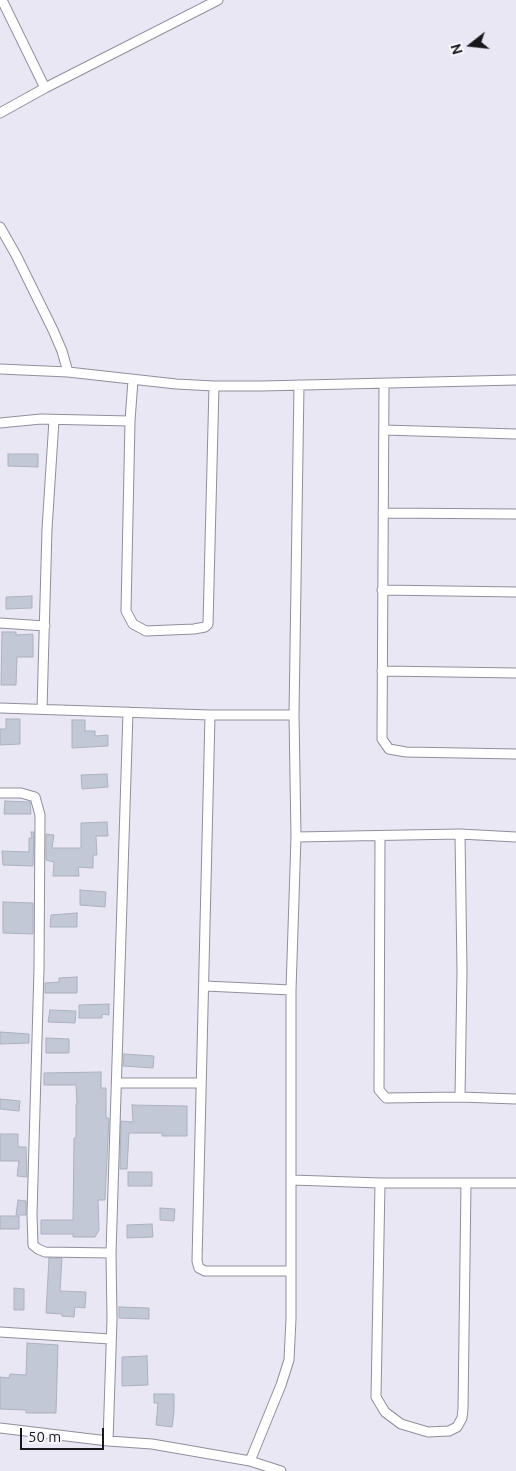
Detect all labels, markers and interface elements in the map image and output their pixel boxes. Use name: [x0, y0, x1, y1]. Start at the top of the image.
north arrow: [446, 20, 496, 70]
text: N: [447, 42, 466, 56]
scale bar: [22, 1418, 106, 1450]
text: 50 m: [28, 1428, 61, 1445]

